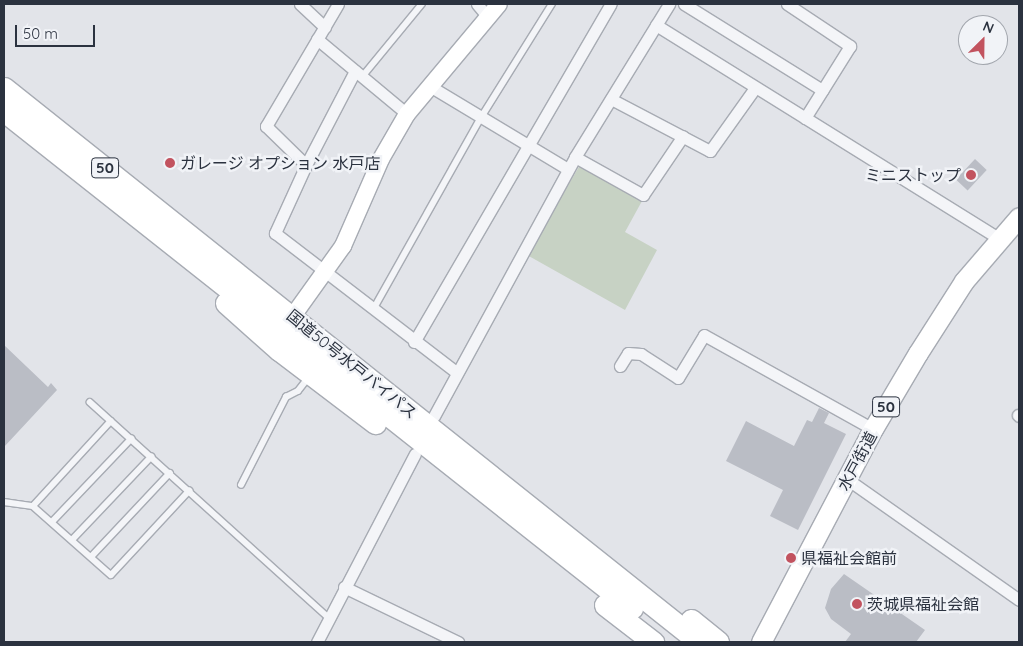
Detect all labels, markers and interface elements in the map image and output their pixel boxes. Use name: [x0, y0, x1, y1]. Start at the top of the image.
scale bar: [18, 15, 98, 47]
north arrow: [958, 15, 1008, 65]
text: N: [980, 17, 997, 37]
text: 50 m: [23, 24, 58, 43]
place label: ガレージ オプション 水戸店: [180, 153, 381, 173]
road number: 50: [90, 156, 120, 180]
marker: ガレージ オプション 水戸店: [164, 157, 176, 169]
place label: ミニストップ: [865, 165, 961, 185]
marker: ミニストップ: [965, 169, 977, 181]
street label: 国道50号水戸バイパス: [283, 305, 421, 423]
road number: 50: [871, 394, 901, 420]
street label: 水戸街道: [834, 428, 880, 494]
place label: 県福祉会館前: [801, 548, 897, 568]
marker: 県福祉会館前: [785, 552, 797, 564]
place label: 茨城県福祉会館: [867, 594, 979, 614]
marker: 茨城県福祉会館: [851, 598, 863, 610]

